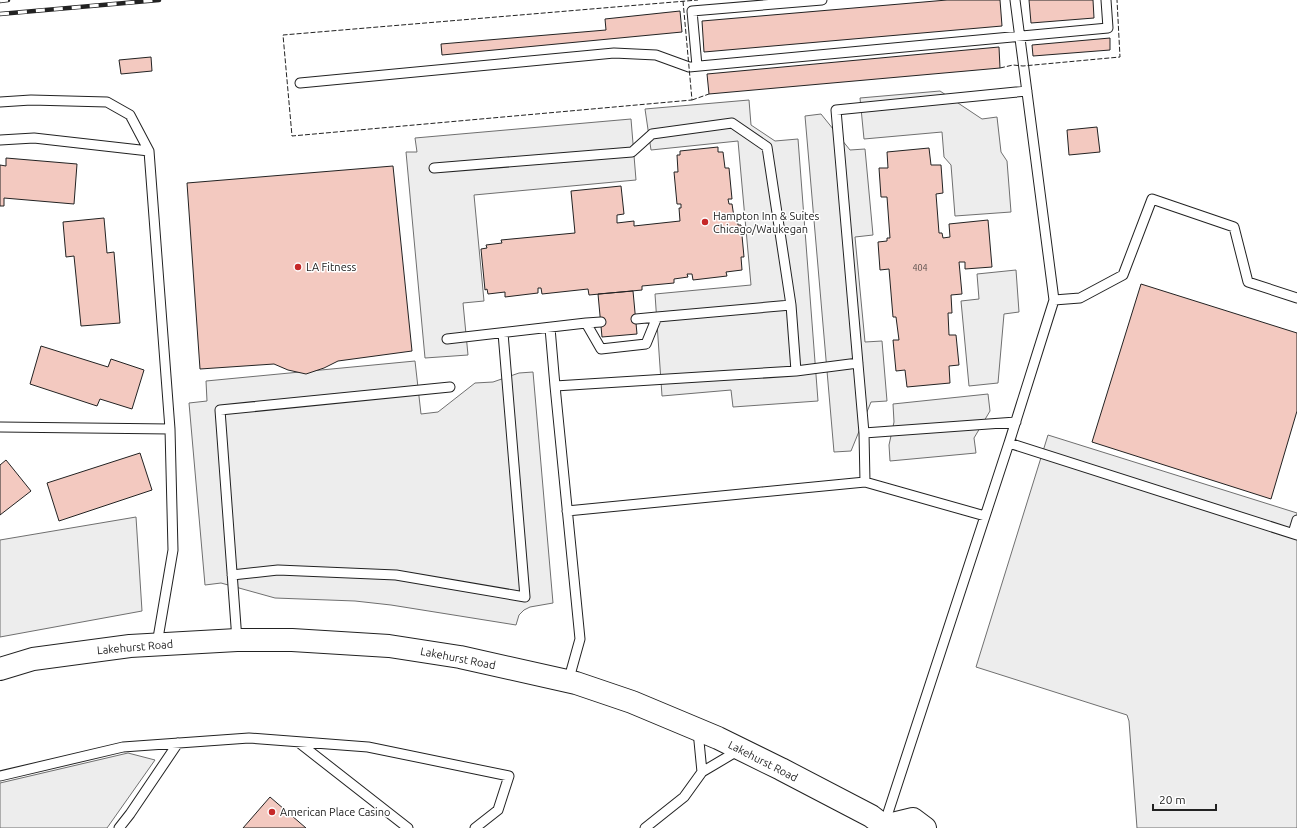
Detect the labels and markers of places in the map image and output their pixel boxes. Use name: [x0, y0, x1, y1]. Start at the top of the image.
place label: Hampton Inn & Suites Chicago/Waukegan: [713, 210, 819, 235]
marker: Hampton Inn & Suites Chicago/Waukegan: [700, 217, 710, 227]
place label: LA Fitness: [306, 261, 356, 273]
marker: LA Fitness: [293, 262, 303, 272]
place label: American Place Casino: [280, 806, 390, 818]
marker: American Place Casino: [267, 807, 277, 817]

